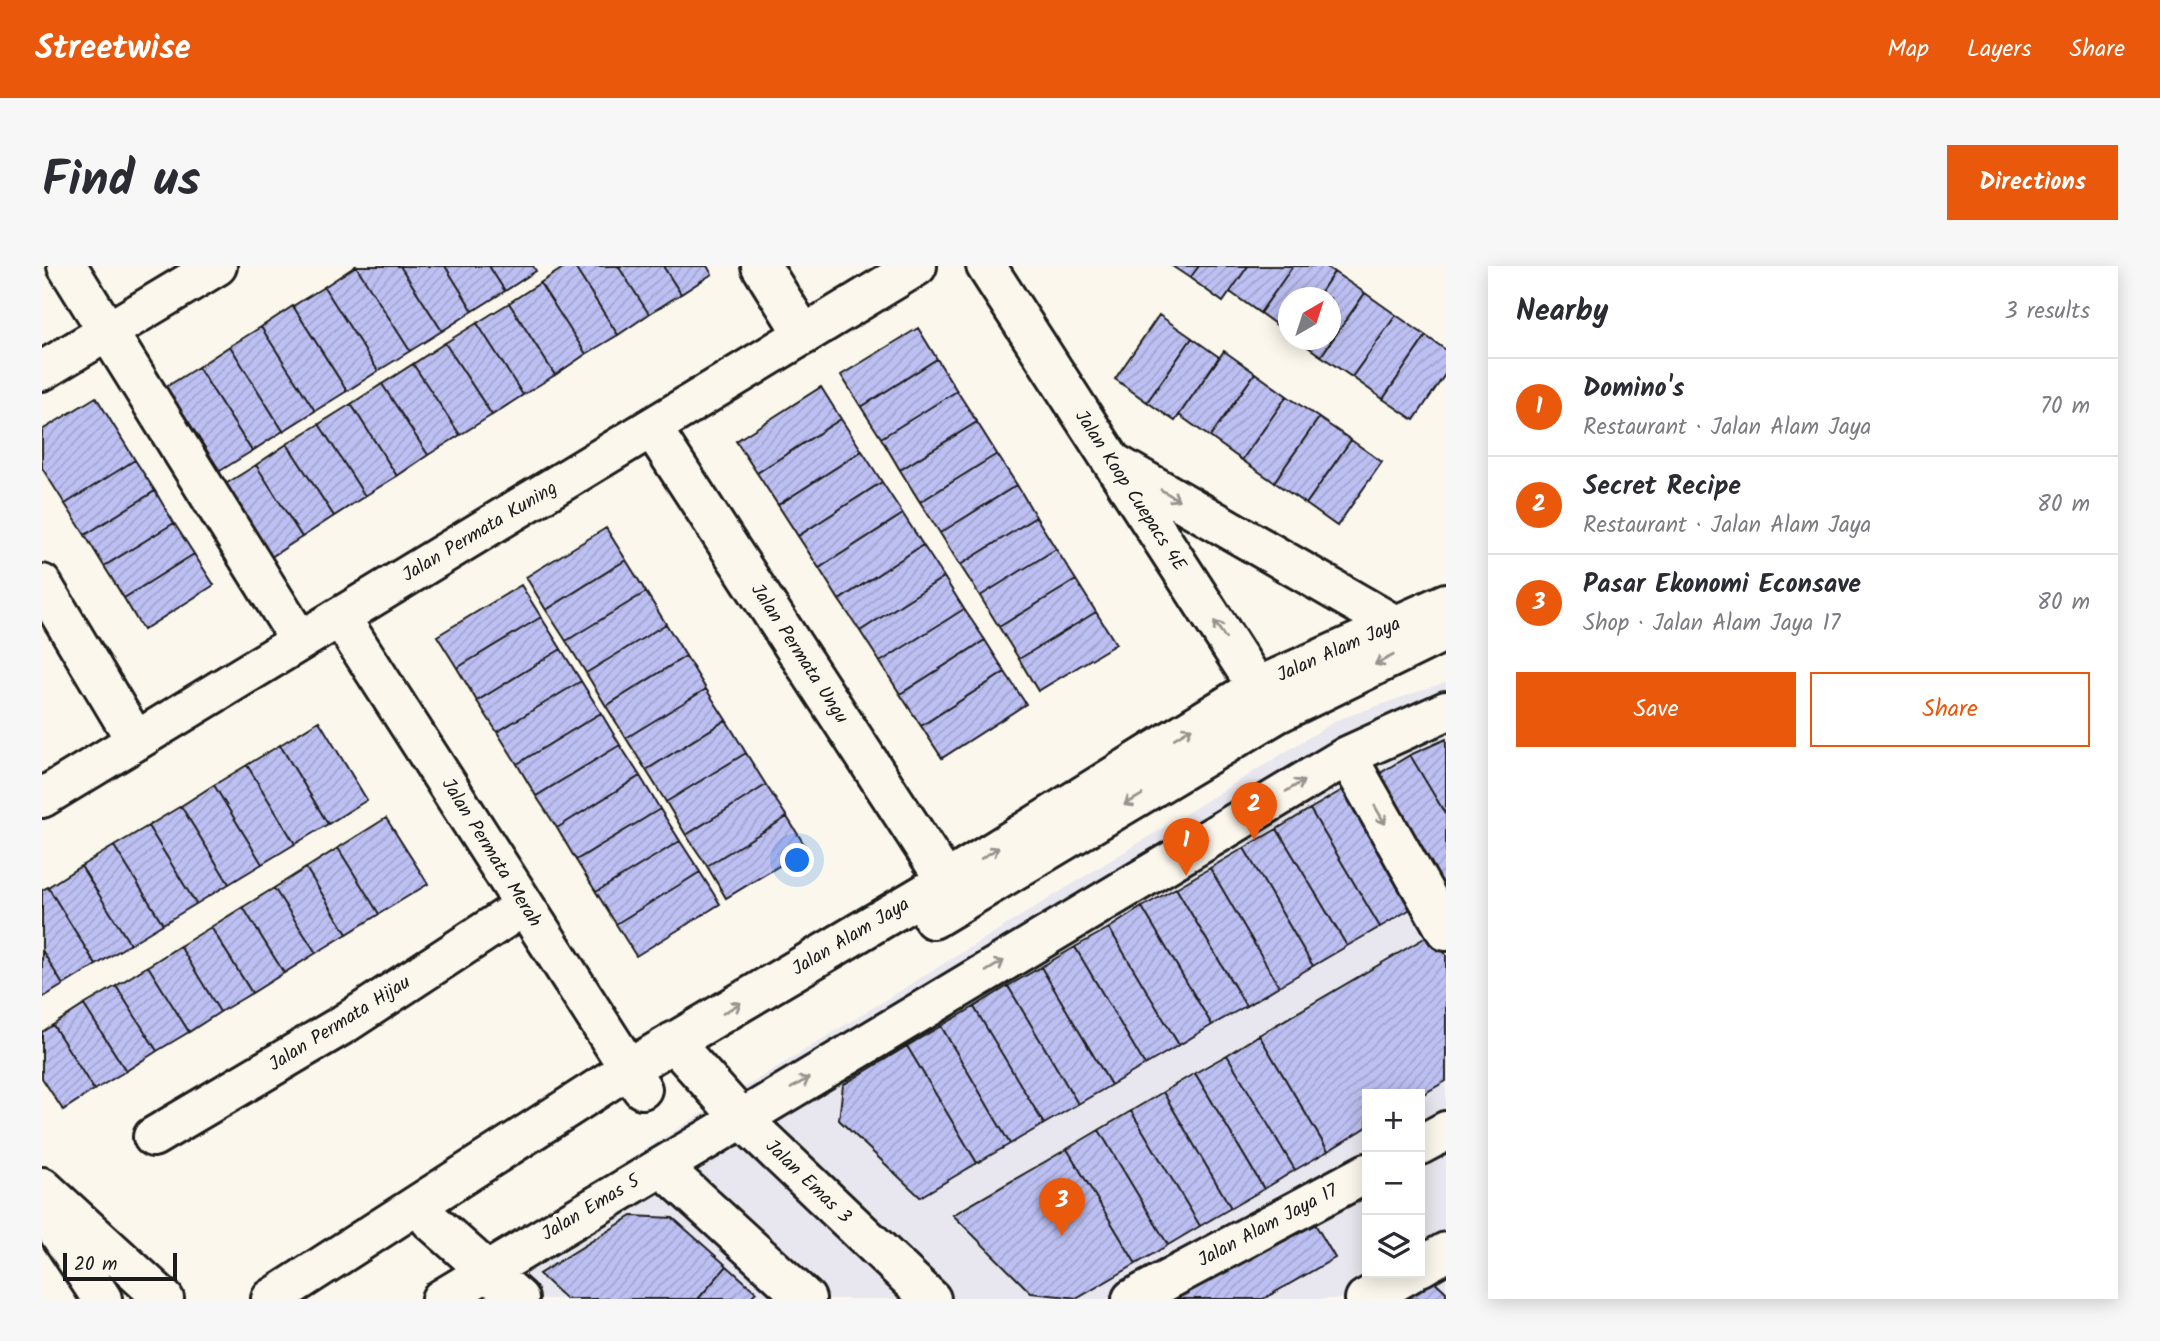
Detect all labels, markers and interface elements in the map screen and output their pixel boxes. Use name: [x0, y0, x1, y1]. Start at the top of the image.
text: Streetwise: [35, 23, 191, 76]
text: Map: [1887, 30, 1929, 69]
text: Layers: [1967, 30, 2031, 69]
text: Share: [2069, 30, 2125, 69]
text: Find us: [42, 143, 200, 221]
button: Directions: [1947, 145, 2118, 220]
north arrow: [1278, 287, 1341, 350]
text: Nearby: [1516, 288, 1608, 336]
text: 3 results: [2004, 294, 2090, 330]
text: Domino's: [1583, 368, 1684, 410]
text: 1: [1536, 389, 1542, 425]
text: 70 m: [2040, 389, 2090, 425]
street label: Jalan Koop Cuepacs 4E: [1066, 404, 1194, 578]
text: Restaurant · Jalan Alam Jaya: [1583, 410, 1871, 446]
text: Secret Recipe: [1583, 466, 1741, 508]
street label: Jalan Permata Kuning: [397, 474, 563, 590]
text: 2: [1532, 487, 1546, 523]
text: 80 m: [2037, 487, 2090, 523]
one-way arrow: [1160, 488, 1180, 502]
text: Restaurant · Jalan Alam Jaya: [1583, 508, 1871, 544]
text: Pasar Ekonomi Econsave: [1583, 564, 1861, 606]
street label: Jalan Permata Ungu: [742, 578, 856, 730]
text: 3: [1533, 585, 1545, 621]
text: 80 m: [2037, 585, 2090, 621]
text: Shop · Jalan Alam Jaya 17: [1583, 606, 1840, 642]
street label: Jalan Alam Jaya: [1272, 609, 1406, 691]
one-way arrow: [1213, 621, 1227, 640]
one-way arrow: [1374, 653, 1395, 667]
button: Save: [1516, 672, 1796, 747]
button: Share: [1810, 672, 2090, 747]
one-way arrow: [1173, 726, 1193, 740]
street label: Jalan Permata Merah: [433, 772, 549, 934]
one-way arrow: [1285, 779, 1305, 793]
pin: 2: [1231, 782, 1277, 840]
one-way arrow: [1124, 793, 1144, 807]
one-way arrow: [1374, 804, 1387, 825]
pin: 1: [1163, 818, 1209, 876]
your location: [780, 843, 814, 877]
one-way arrow: [980, 846, 999, 861]
street label: Jalan Alam Jaya: [786, 890, 916, 984]
one-way arrow: [985, 959, 1005, 973]
street label: Jalan Permata Hijau: [263, 968, 417, 1080]
one-way arrow: [721, 1000, 741, 1014]
one-way arrow: [789, 1076, 809, 1090]
map controls: [1362, 1089, 1425, 1278]
button: +: [1362, 1089, 1425, 1152]
street label: Jalan Emas 3: [758, 1133, 858, 1231]
button: −: [1362, 1152, 1425, 1215]
street label: Jalan Emas 5: [536, 1166, 647, 1249]
street label: Jalan Alam Jaya 17: [1193, 1176, 1345, 1276]
pin: 3: [1039, 1178, 1085, 1236]
button: layers: [1362, 1215, 1425, 1278]
scale bar: [63, 1250, 177, 1282]
text: 20 m: [74, 1250, 117, 1280]

